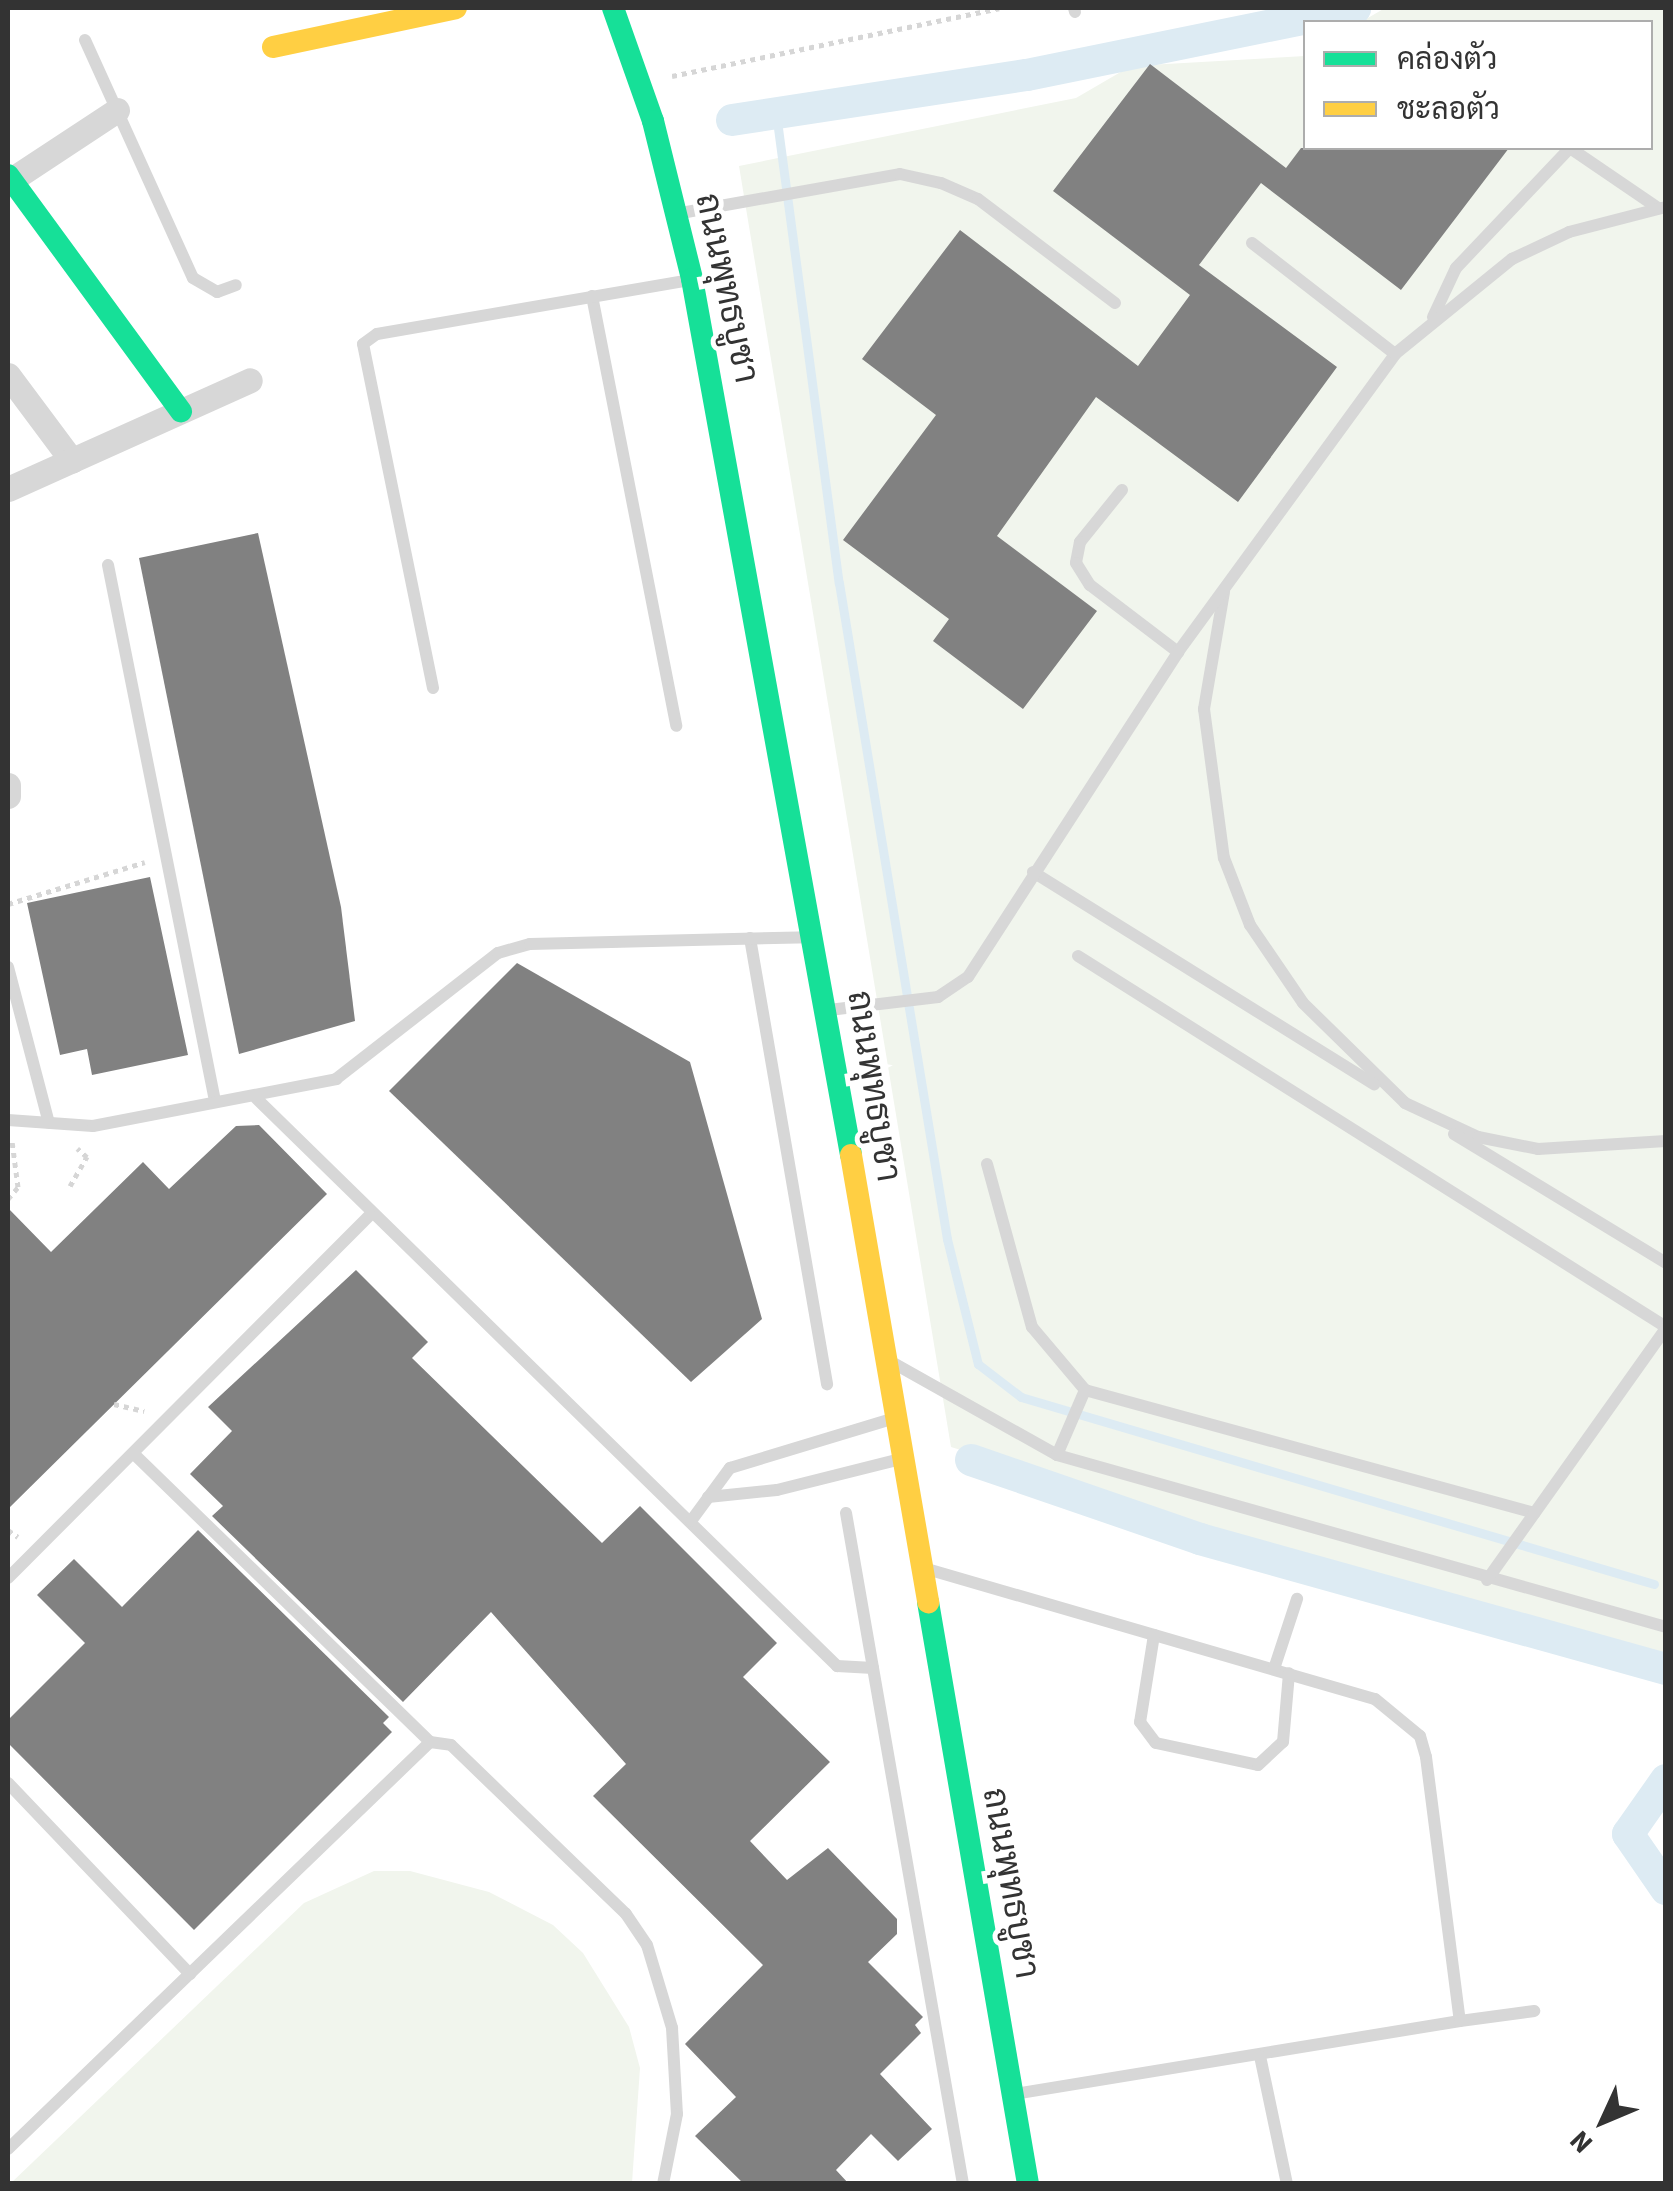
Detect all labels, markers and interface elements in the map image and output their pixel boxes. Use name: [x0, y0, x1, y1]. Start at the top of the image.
legend: [1303, 20, 1653, 150]
text: คล่องตัว: [1397, 38, 1497, 81]
text: ชะลอตัว: [1397, 88, 1500, 131]
street label: ถนนพุทธบูชา: [686, 189, 768, 387]
street label: ถนนพุทธบูชา: [838, 987, 910, 1185]
street label: ถนนพุทธบูชา: [974, 1784, 1048, 1982]
north arrow: [1553, 2071, 1653, 2171]
text: N: [1561, 2121, 1602, 2162]

